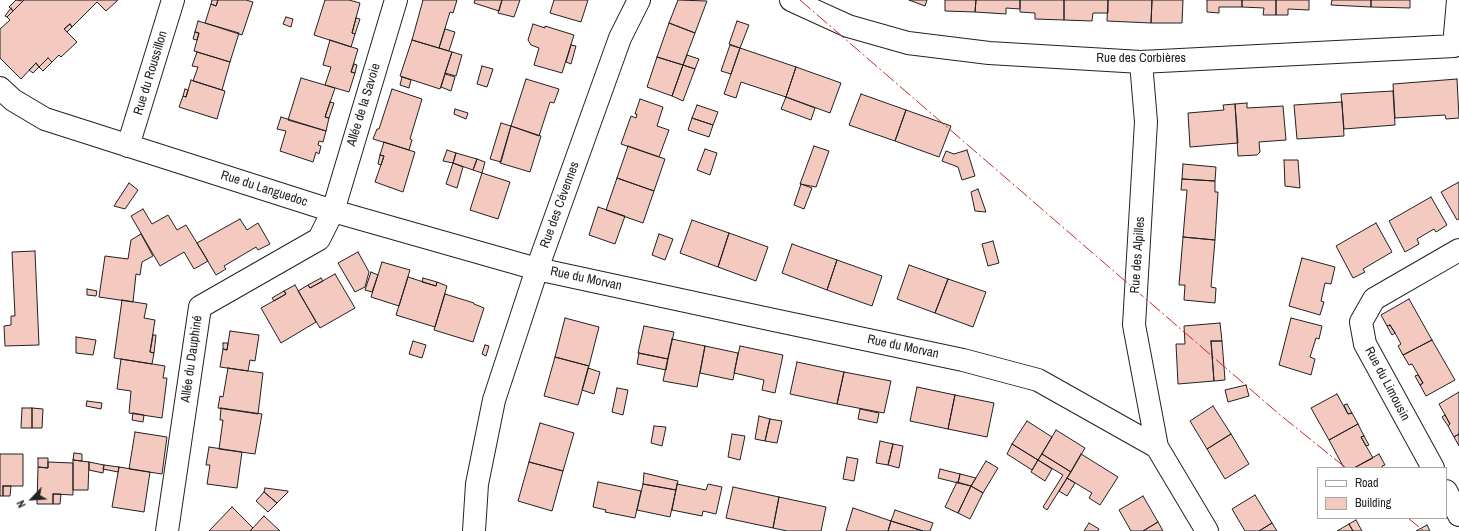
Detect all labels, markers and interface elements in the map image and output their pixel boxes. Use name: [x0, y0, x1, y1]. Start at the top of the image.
street label: Rue du Roussillon: [131, 29, 171, 117]
street label: Rue des Corbières: [1096, 51, 1186, 67]
street label: Allée de la Savoie: [344, 62, 384, 148]
street label: Rue des Cévennes: [537, 160, 583, 250]
street label: Rue du Languedoc: [219, 168, 309, 210]
street label: Rue des Alpilles: [1128, 216, 1148, 294]
street label: Rue du Morvan: [549, 264, 623, 294]
street label: Allée du Dauphiné: [178, 314, 206, 404]
street label: Rue du Morvan: [866, 332, 940, 362]
street label: Rue du Limousin: [1361, 344, 1413, 424]
legend: [1317, 467, 1447, 519]
text: Road: [1355, 475, 1379, 491]
north arrow: [12, 479, 52, 519]
text: Building: [1355, 495, 1391, 511]
text: N: [13, 498, 29, 510]

